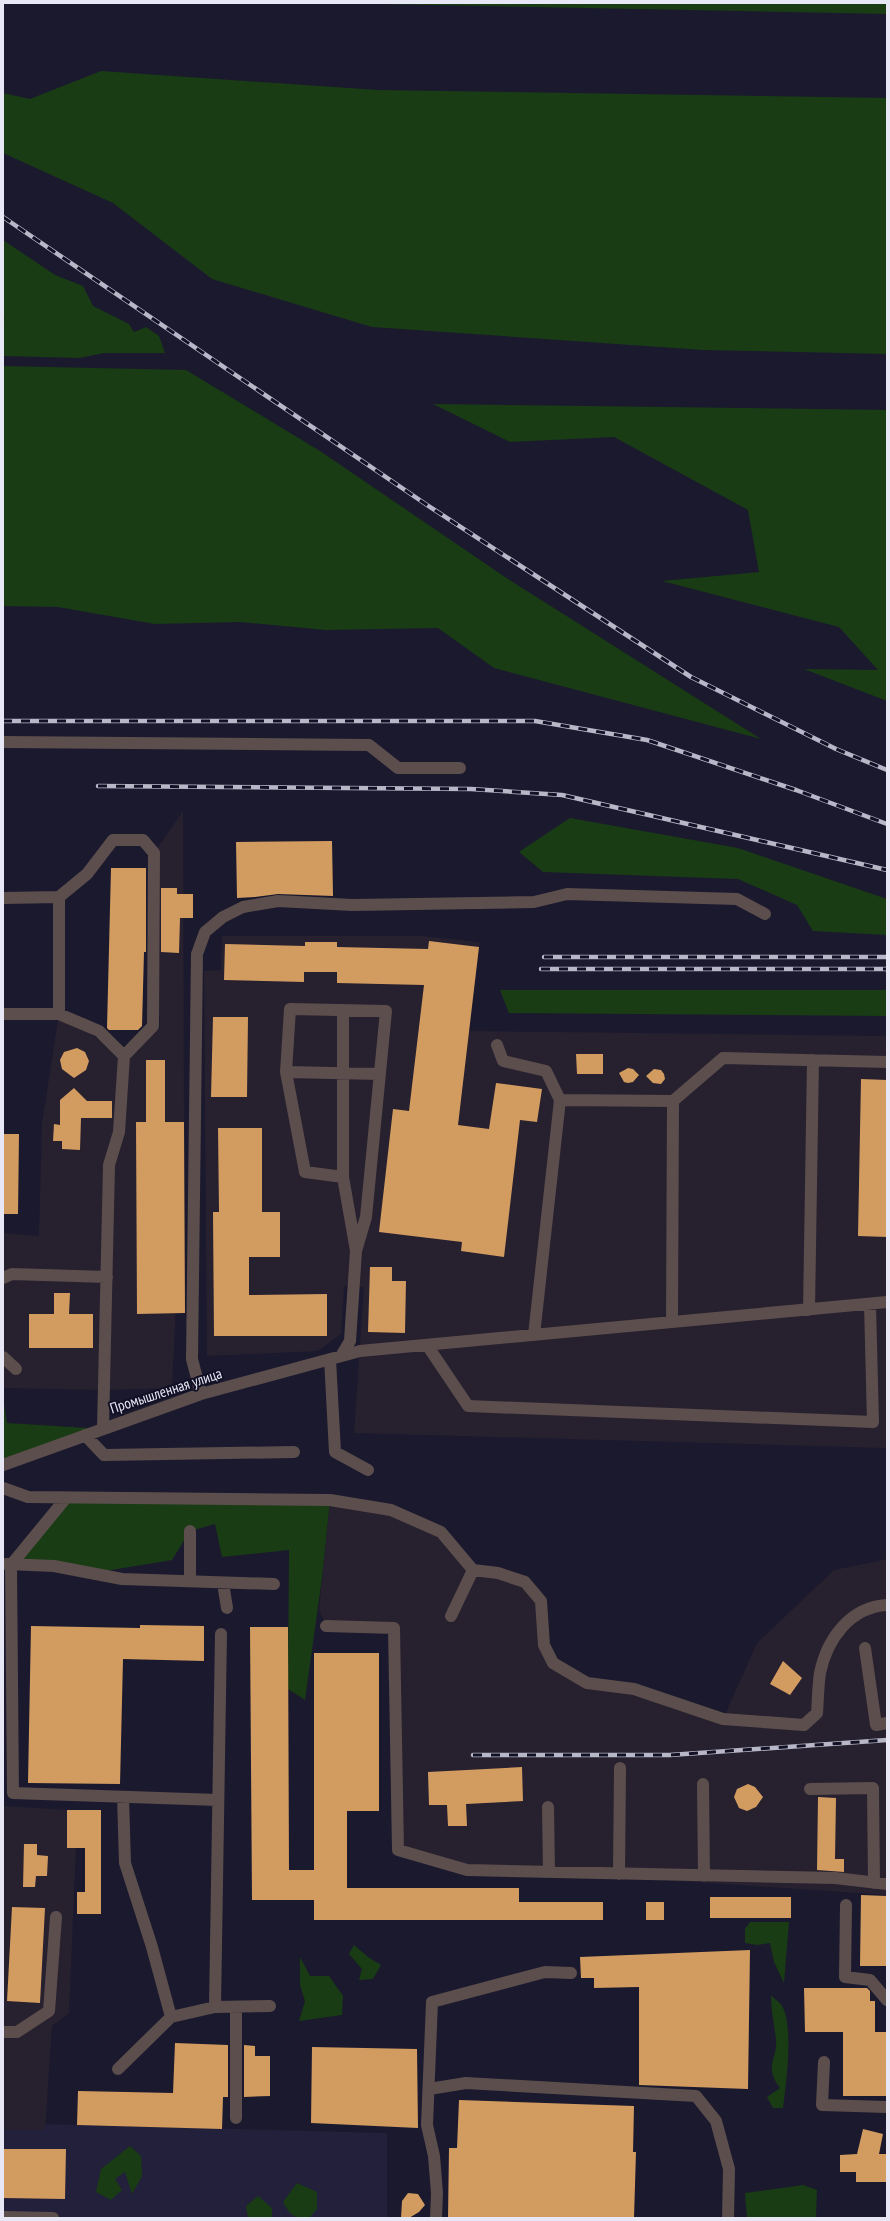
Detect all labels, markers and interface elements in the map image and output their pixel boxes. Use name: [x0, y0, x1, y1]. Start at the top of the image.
street label: Промышленная улица: [107, 1363, 224, 1418]

